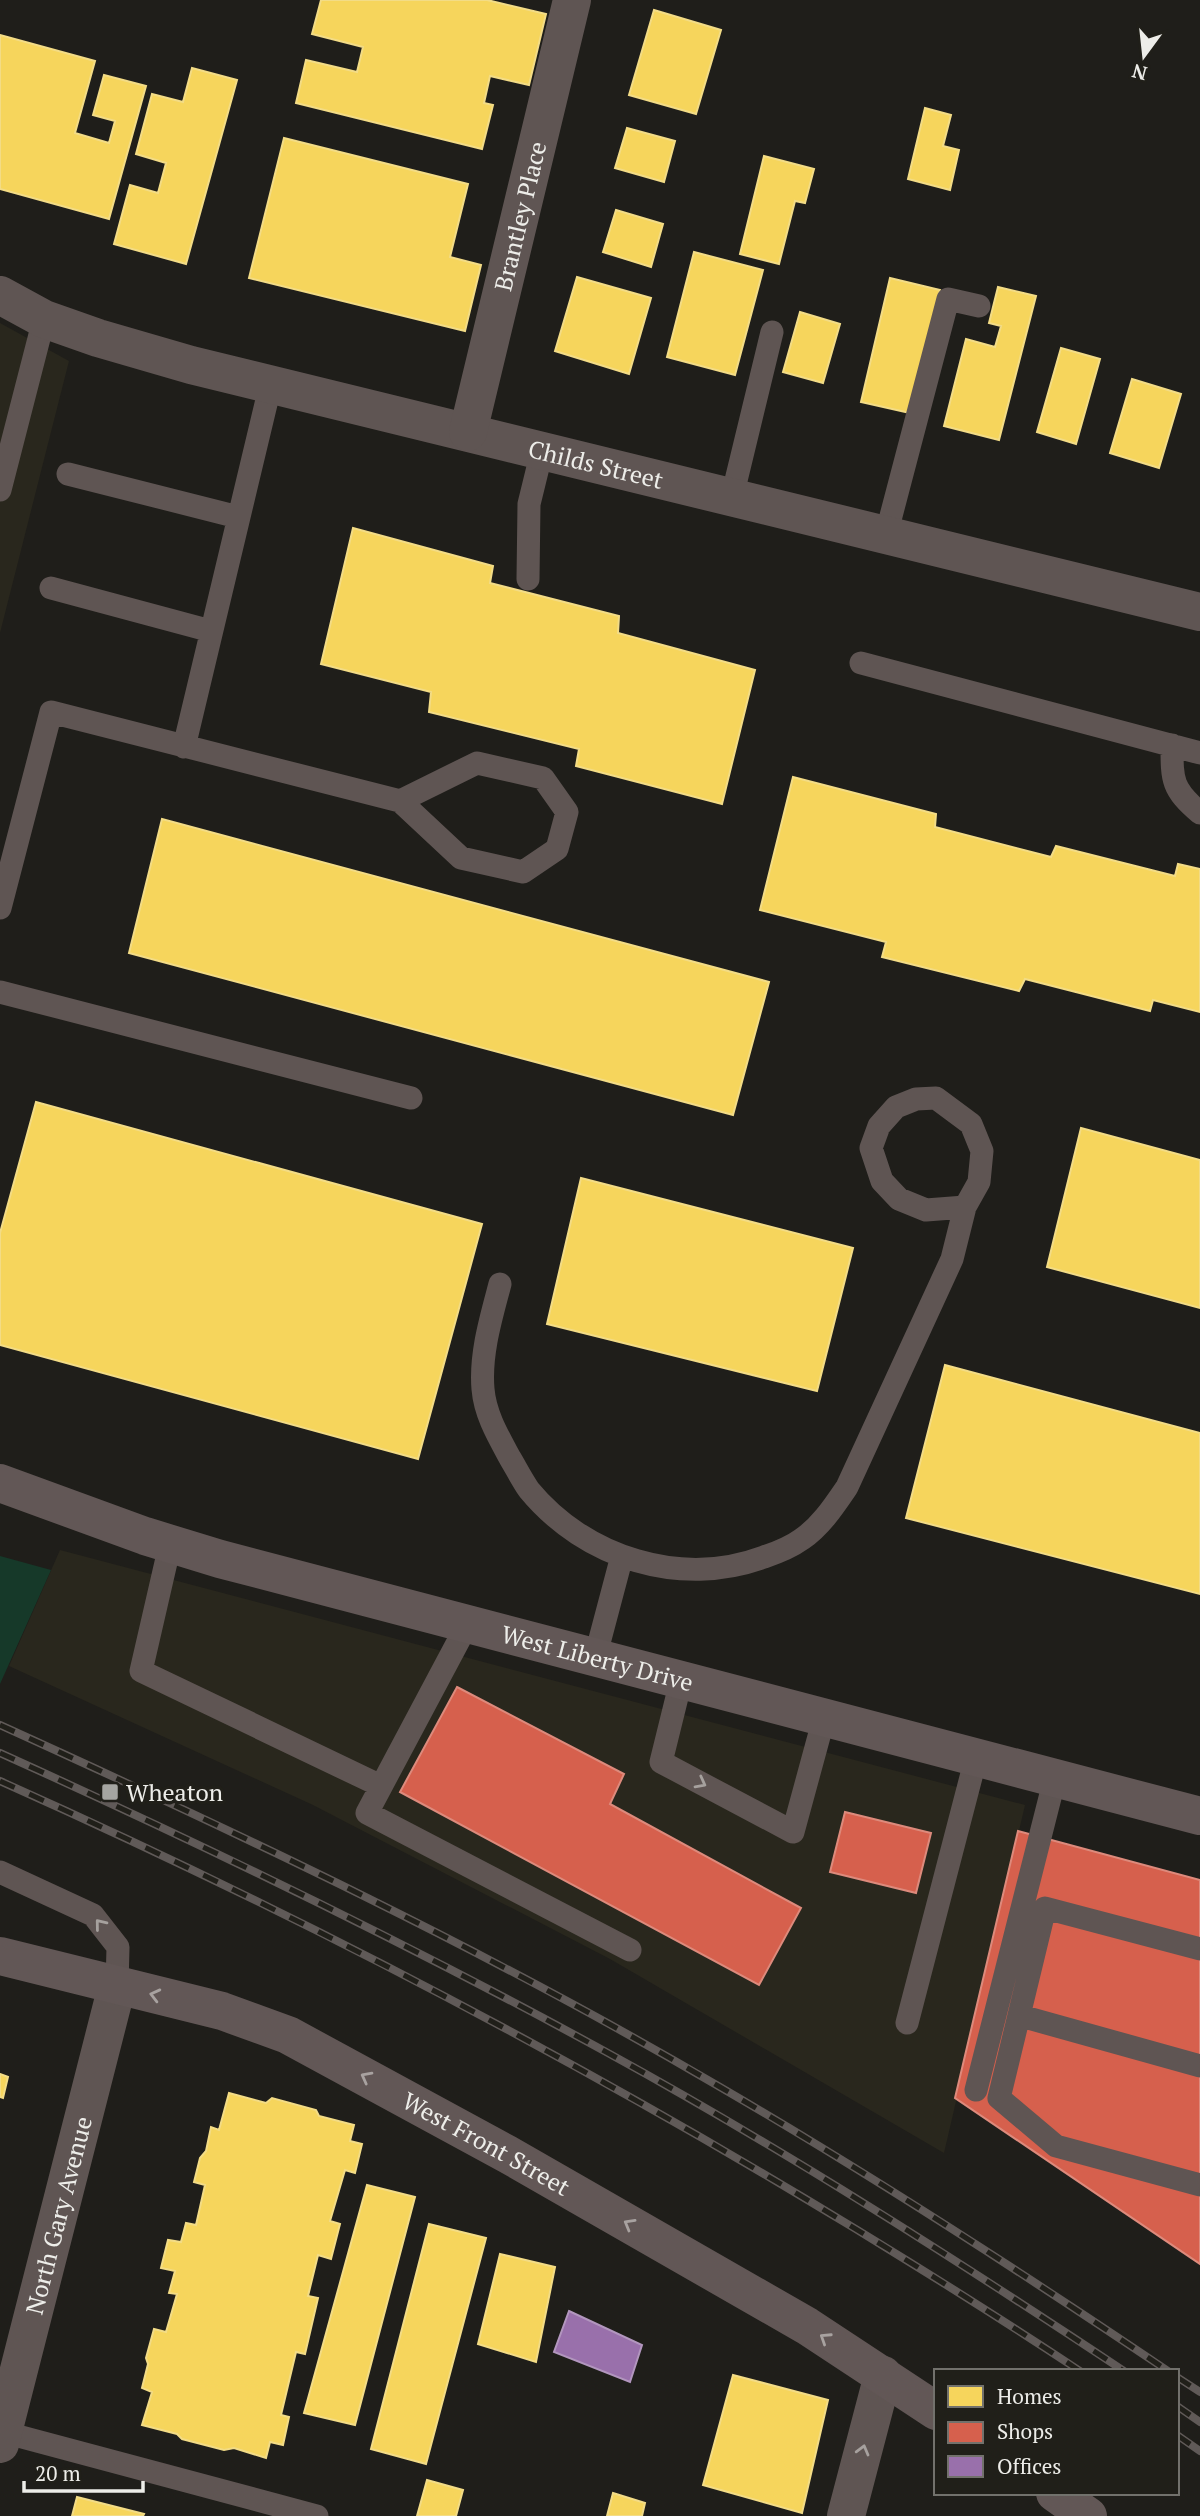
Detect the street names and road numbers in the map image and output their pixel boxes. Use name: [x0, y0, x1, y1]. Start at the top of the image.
street label: Brantley Place: [487, 138, 553, 294]
street label: Childs Street: [525, 432, 667, 496]
street label: West Liberty Drive: [498, 1618, 697, 1698]
street label: West Front Street: [397, 2084, 576, 2203]
street label: North Gary Avenue: [18, 2113, 99, 2318]

